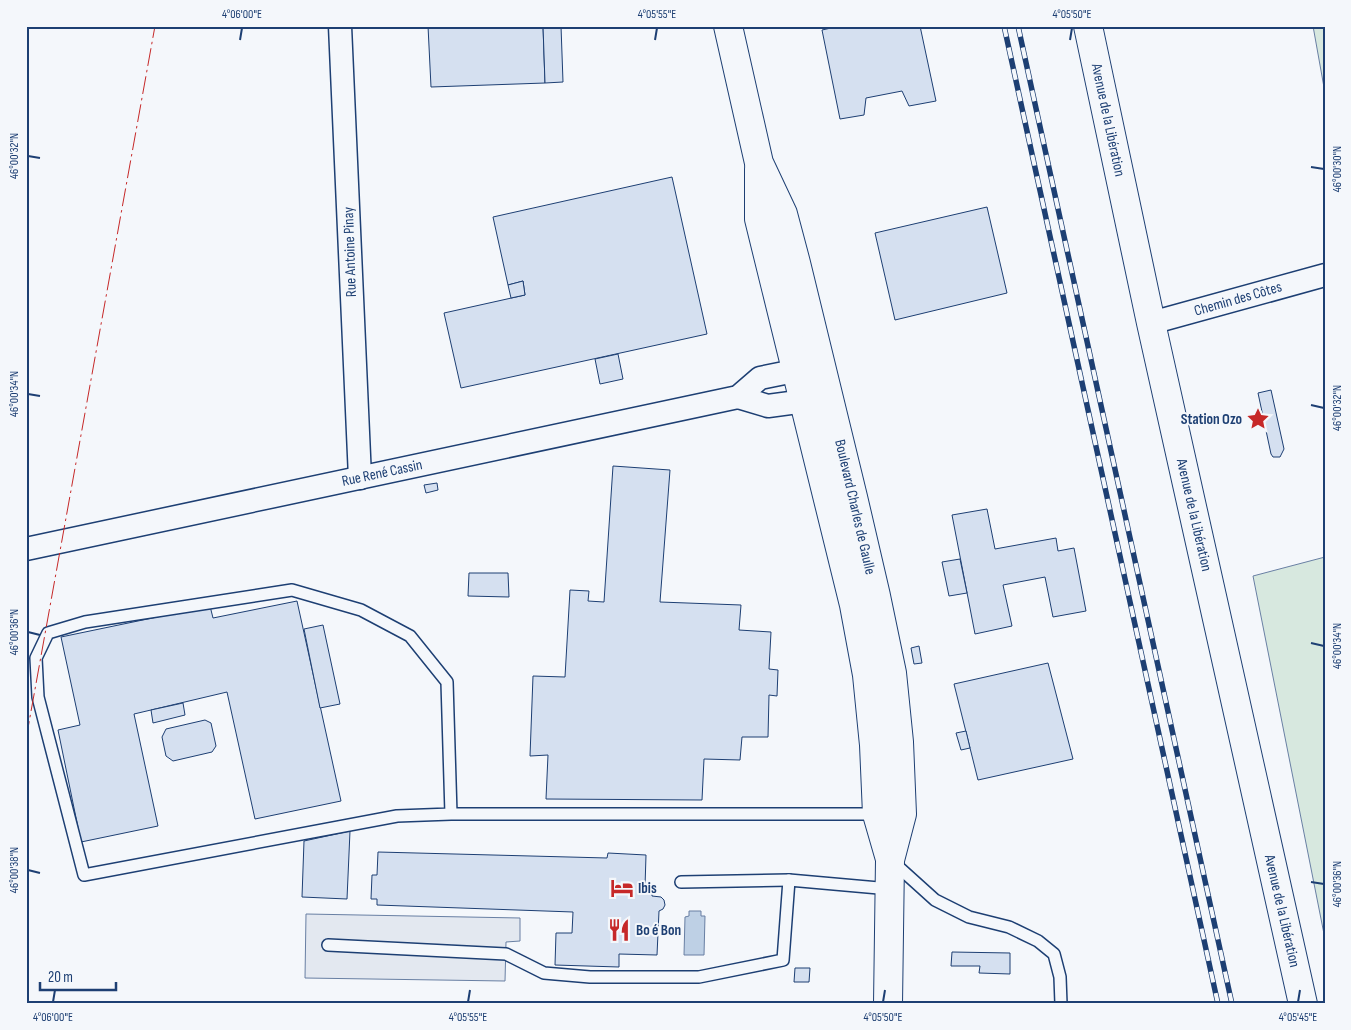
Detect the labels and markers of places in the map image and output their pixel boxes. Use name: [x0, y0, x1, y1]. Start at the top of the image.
place icon: Station Ozo: [1245, 406, 1271, 432]
place label: Station Ozo: [1181, 410, 1242, 429]
hotel icon: Ibis: [609, 875, 635, 901]
place label: Ibis: [638, 879, 657, 898]
restaurant icon: Bo é Bon: [606, 917, 632, 943]
place label: Bo é Bon: [636, 921, 681, 940]

